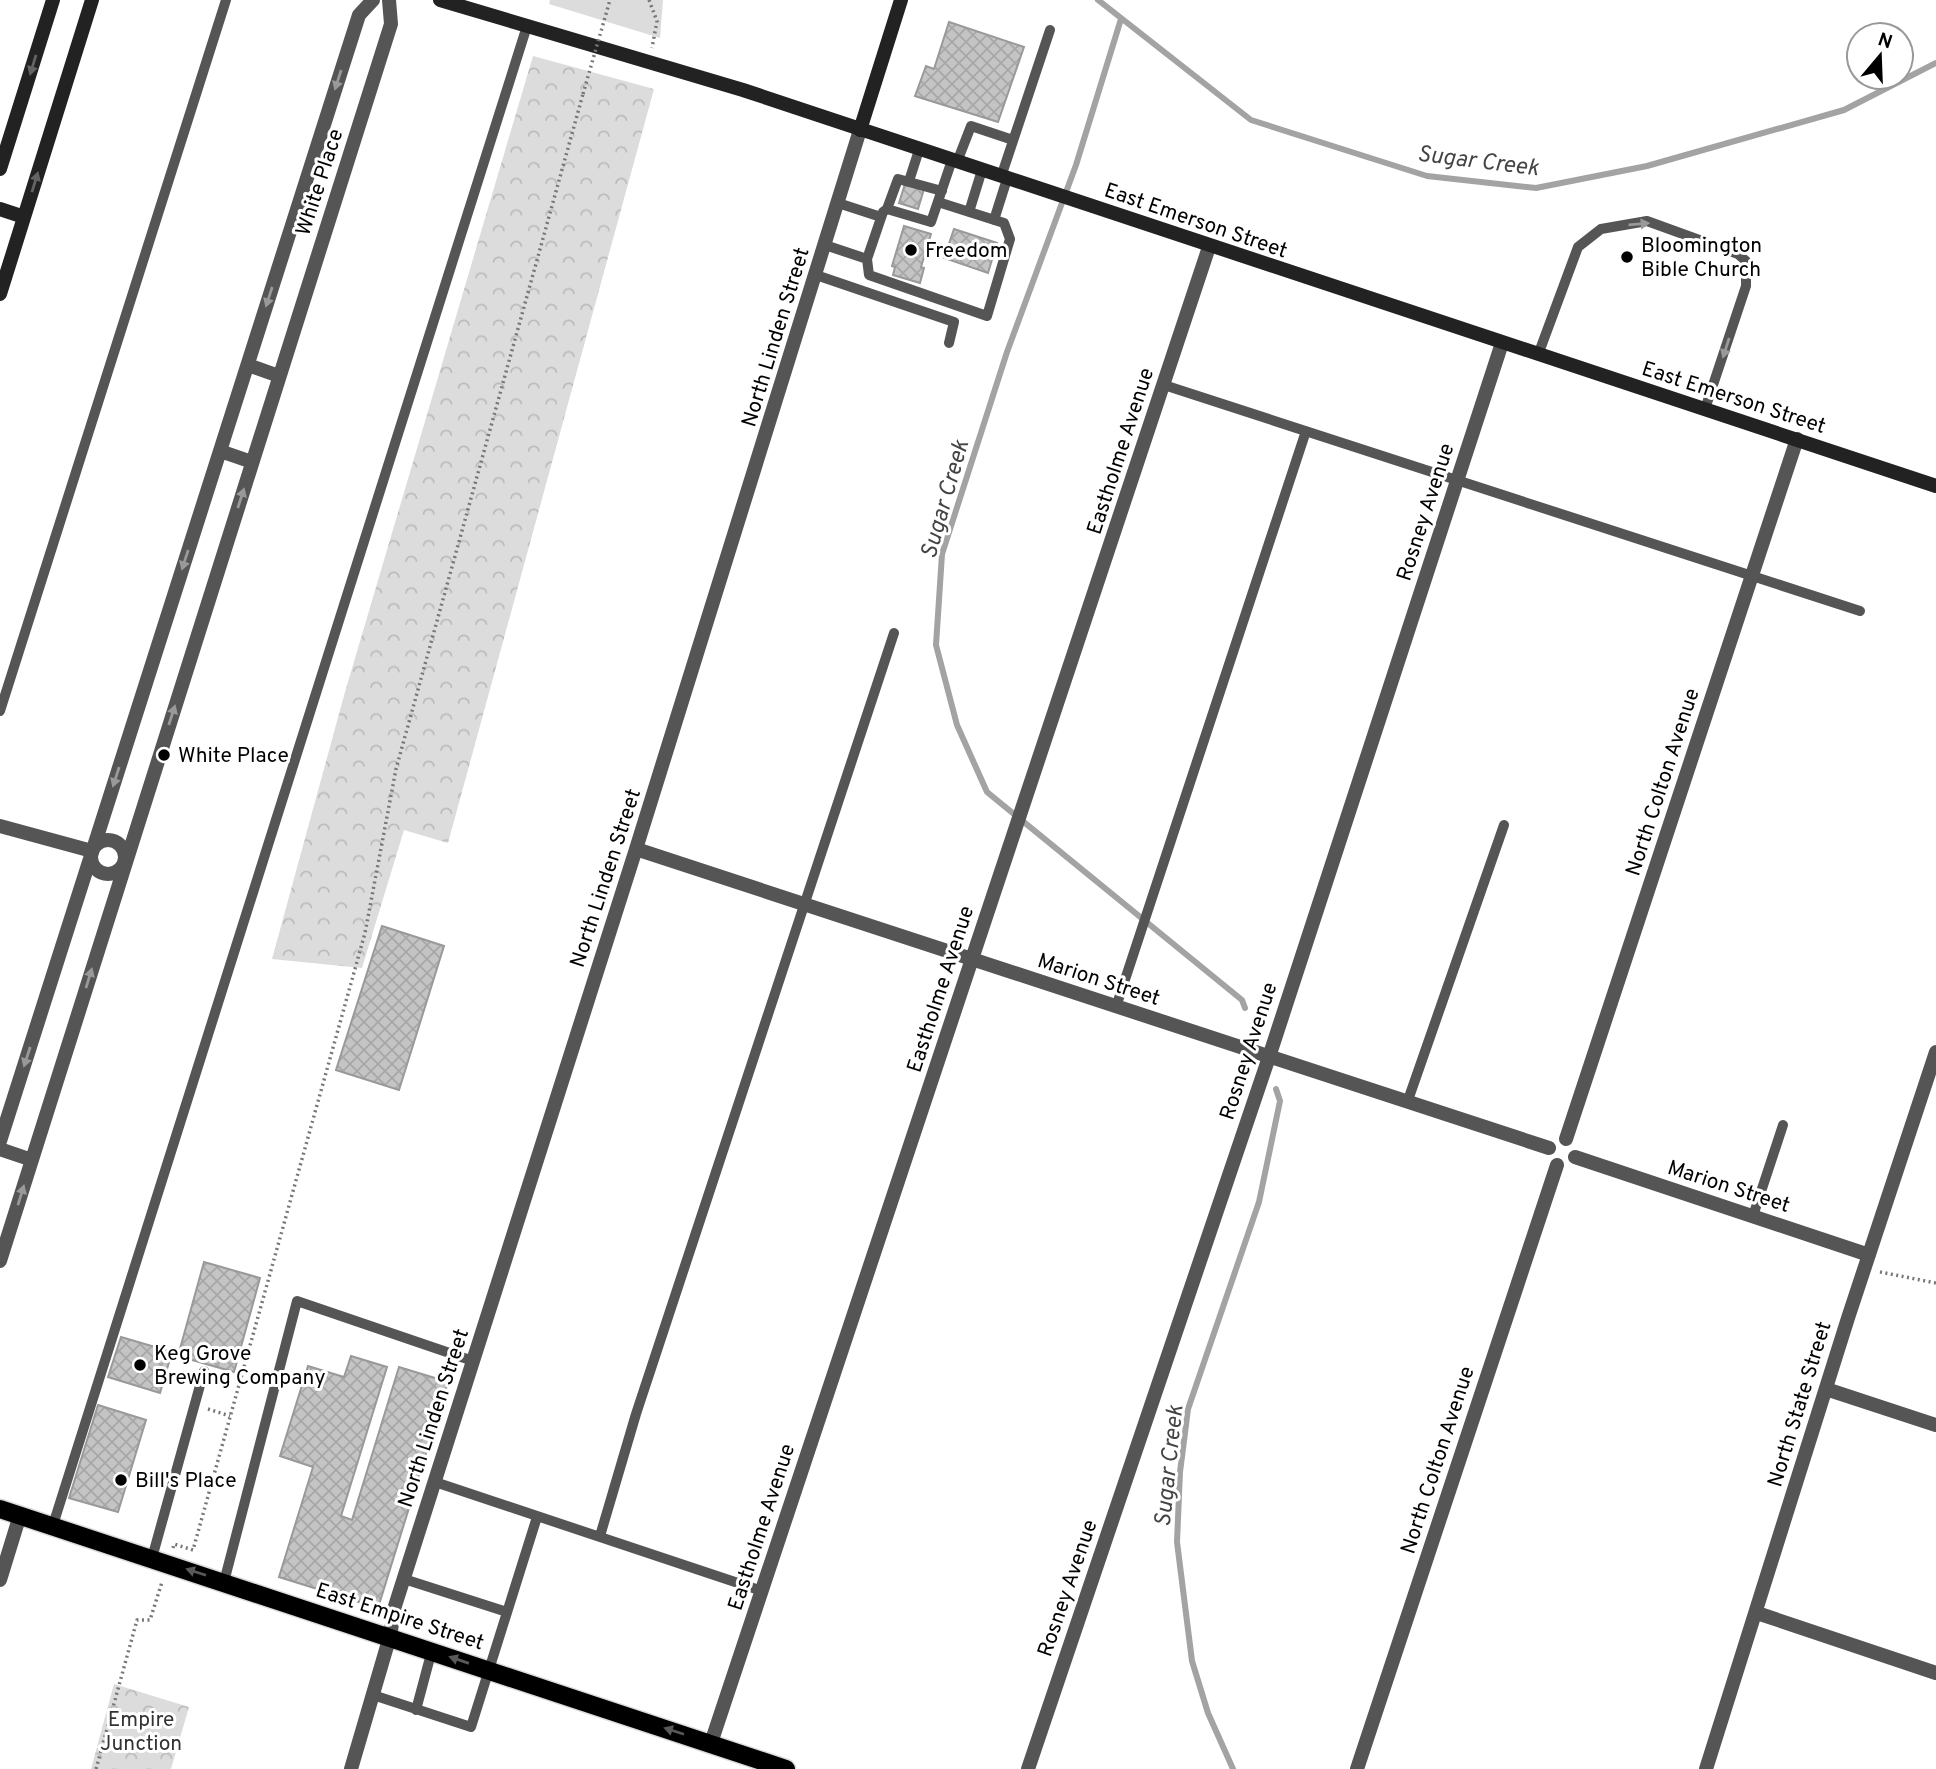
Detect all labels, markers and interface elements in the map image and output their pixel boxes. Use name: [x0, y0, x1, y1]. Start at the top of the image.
north arrow: [1845, 21, 1915, 91]
text: N: [1875, 28, 1895, 55]
one-way arrow: [27, 55, 37, 76]
one-way arrow: [333, 69, 343, 90]
street label: White Place: [290, 126, 350, 239]
water label: Sugar Creek: [1415, 141, 1540, 184]
one-way arrow: [30, 171, 41, 192]
street label: East Emerson Street: [1100, 177, 1291, 265]
one-way arrow: [1628, 218, 1650, 229]
place label: Bloomington Bible Church: [1641, 233, 1762, 284]
place label: Freedom: [925, 238, 1007, 265]
marker: Freedom: [903, 242, 919, 258]
street label: North Linden Street: [736, 244, 817, 431]
marker: Bloomington Bible Church: [1619, 249, 1635, 265]
one-way arrow: [264, 286, 274, 307]
one-way arrow: [1720, 337, 1730, 358]
street label: East Emerson Street: [1638, 356, 1829, 441]
street label: Eastholme Avenue: [1082, 365, 1161, 538]
water label: Sugar Creek: [916, 437, 977, 562]
street label: Rosney Avenue: [1391, 440, 1461, 585]
one-way arrow: [236, 487, 246, 508]
one-way arrow: [180, 550, 190, 571]
street label: North Colton Avenue: [1620, 685, 1706, 880]
one-way arrow: [167, 704, 178, 725]
place label: White Place: [178, 743, 289, 770]
marker: White Place: [156, 747, 172, 763]
one-way arrow: [110, 766, 121, 787]
street label: North Linden Street: [565, 786, 648, 971]
street label: Eastholme Avenue: [902, 903, 981, 1076]
street label: Marion Street: [1034, 948, 1163, 1013]
one-way arrow: [84, 968, 94, 989]
street label: Rosney Avenue: [1214, 979, 1284, 1124]
one-way arrow: [21, 1046, 32, 1067]
street label: Marion Street: [1664, 1155, 1793, 1220]
one-way arrow: [16, 1185, 26, 1206]
street label: North State Street: [1762, 1318, 1838, 1491]
street label: North Linden Street: [393, 1326, 476, 1511]
place label: Keg Grove Brewing Company: [154, 1341, 326, 1392]
marker: Keg Grove Brewing Company: [132, 1357, 148, 1373]
street label: North Colton Avenue: [1395, 1363, 1481, 1558]
water label: Sugar Creek: [1150, 1404, 1191, 1529]
street label: Eastholme Avenue: [723, 1441, 802, 1614]
place label: Bill's Place: [135, 1468, 236, 1495]
marker: Bill's Place: [113, 1472, 129, 1488]
street label: Rosney Avenue: [1032, 1516, 1104, 1661]
one-way arrow: [186, 1567, 207, 1577]
street label: East Empire Street: [312, 1577, 487, 1657]
one-way arrow: [448, 1654, 469, 1664]
park label: Empire Junction: [100, 1707, 182, 1758]
one-way arrow: [664, 1726, 685, 1736]

